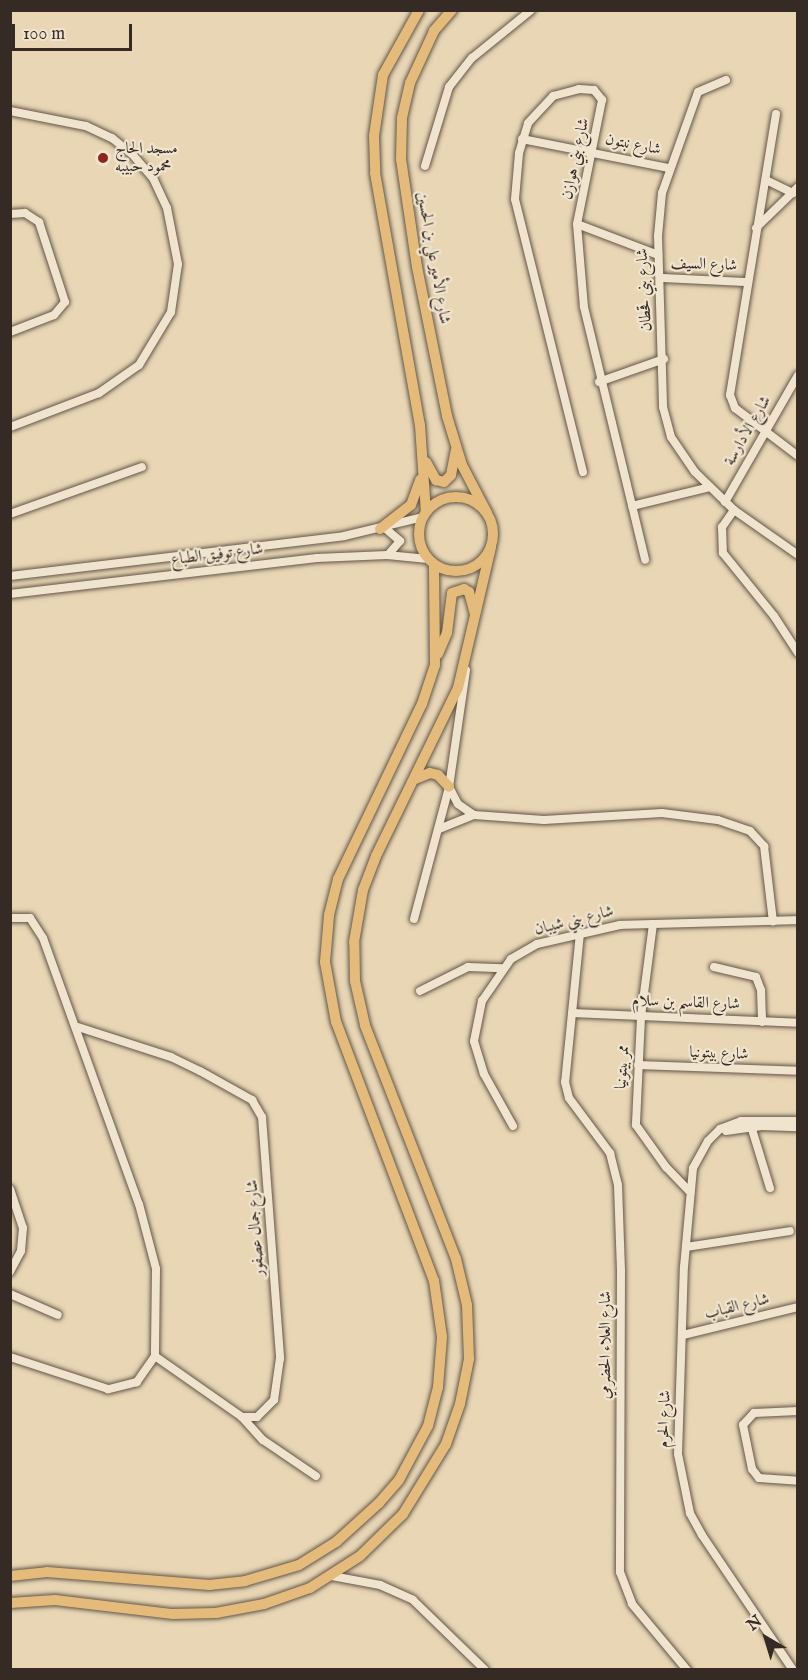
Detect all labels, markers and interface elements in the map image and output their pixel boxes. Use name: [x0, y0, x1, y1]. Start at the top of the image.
scale bar: [15, 12, 135, 50]
text: 100 m: [23, 23, 65, 46]
street label: شارع بني هوازن: [558, 117, 594, 201]
street label: شارع نبتون: [603, 130, 663, 160]
place label: مسجد الحاج محمود حبيبه: [115, 139, 178, 177]
marker: مسجد الحاج محمود حبيبه: [96, 151, 110, 165]
street label: شارع الأمير علي بن الحسين: [412, 190, 454, 326]
street label: شارع بني قحطان: [633, 248, 657, 332]
street label: شارع السيف: [670, 254, 738, 276]
street label: شارع الأدارسة: [720, 393, 776, 469]
street label: شارع توفيق الطباع: [170, 540, 264, 570]
street label: شارع بني شيبان: [533, 902, 615, 940]
street label: شارع القاسم بن سلام: [632, 992, 740, 1014]
street label: شارع بيتونيا: [689, 1043, 749, 1065]
street label: ممر بيتونيا: [612, 1044, 634, 1090]
street label: شارع جمال عصفور: [243, 1179, 269, 1277]
street label: شارع القباب: [703, 1290, 771, 1324]
street label: شارع العلاء الحضرمي: [596, 1291, 616, 1399]
street label: شارع الحرم: [654, 1390, 676, 1448]
north arrow: [736, 1608, 796, 1668]
text: N: [743, 1612, 767, 1636]

